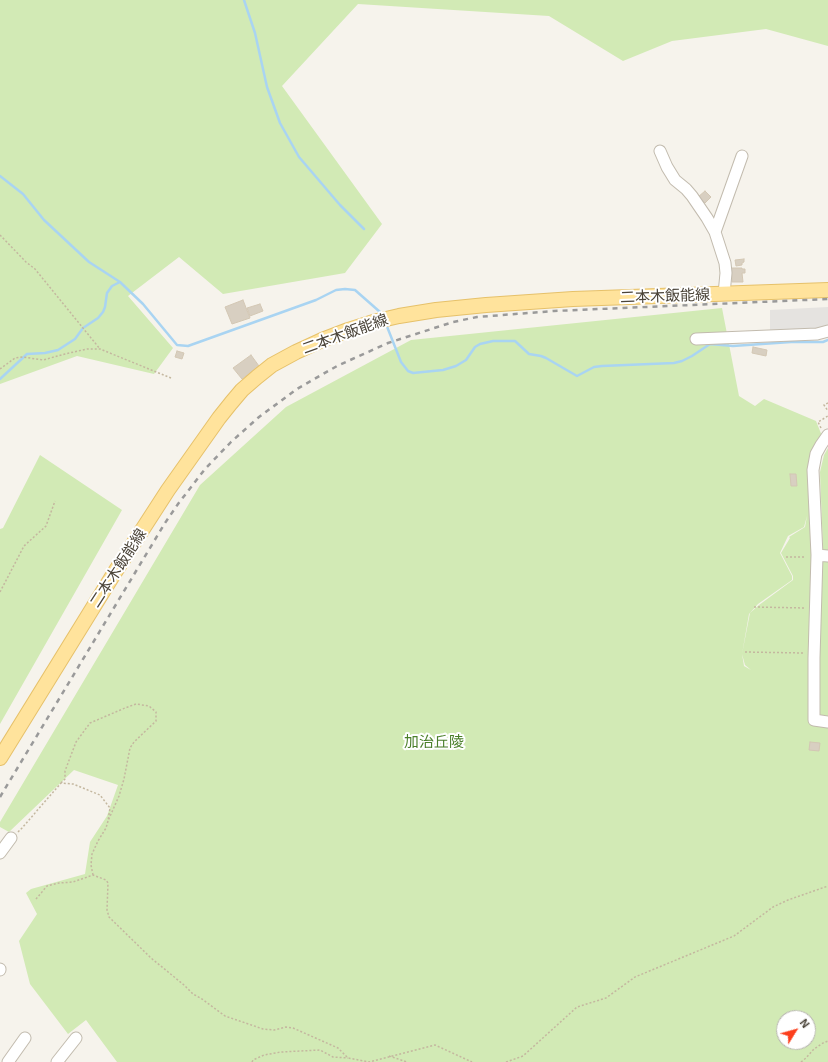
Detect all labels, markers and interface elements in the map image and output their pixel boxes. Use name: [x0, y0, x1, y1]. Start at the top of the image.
street label: 二本木飯能線: [620, 285, 710, 307]
street label: 二本木飯能線: [300, 310, 390, 358]
street label: 二本木飯能線: [86, 525, 150, 611]
park label: 加治丘陵: [404, 733, 464, 751]
north arrow: [776, 1010, 816, 1050]
text: N: [798, 1016, 813, 1030]

